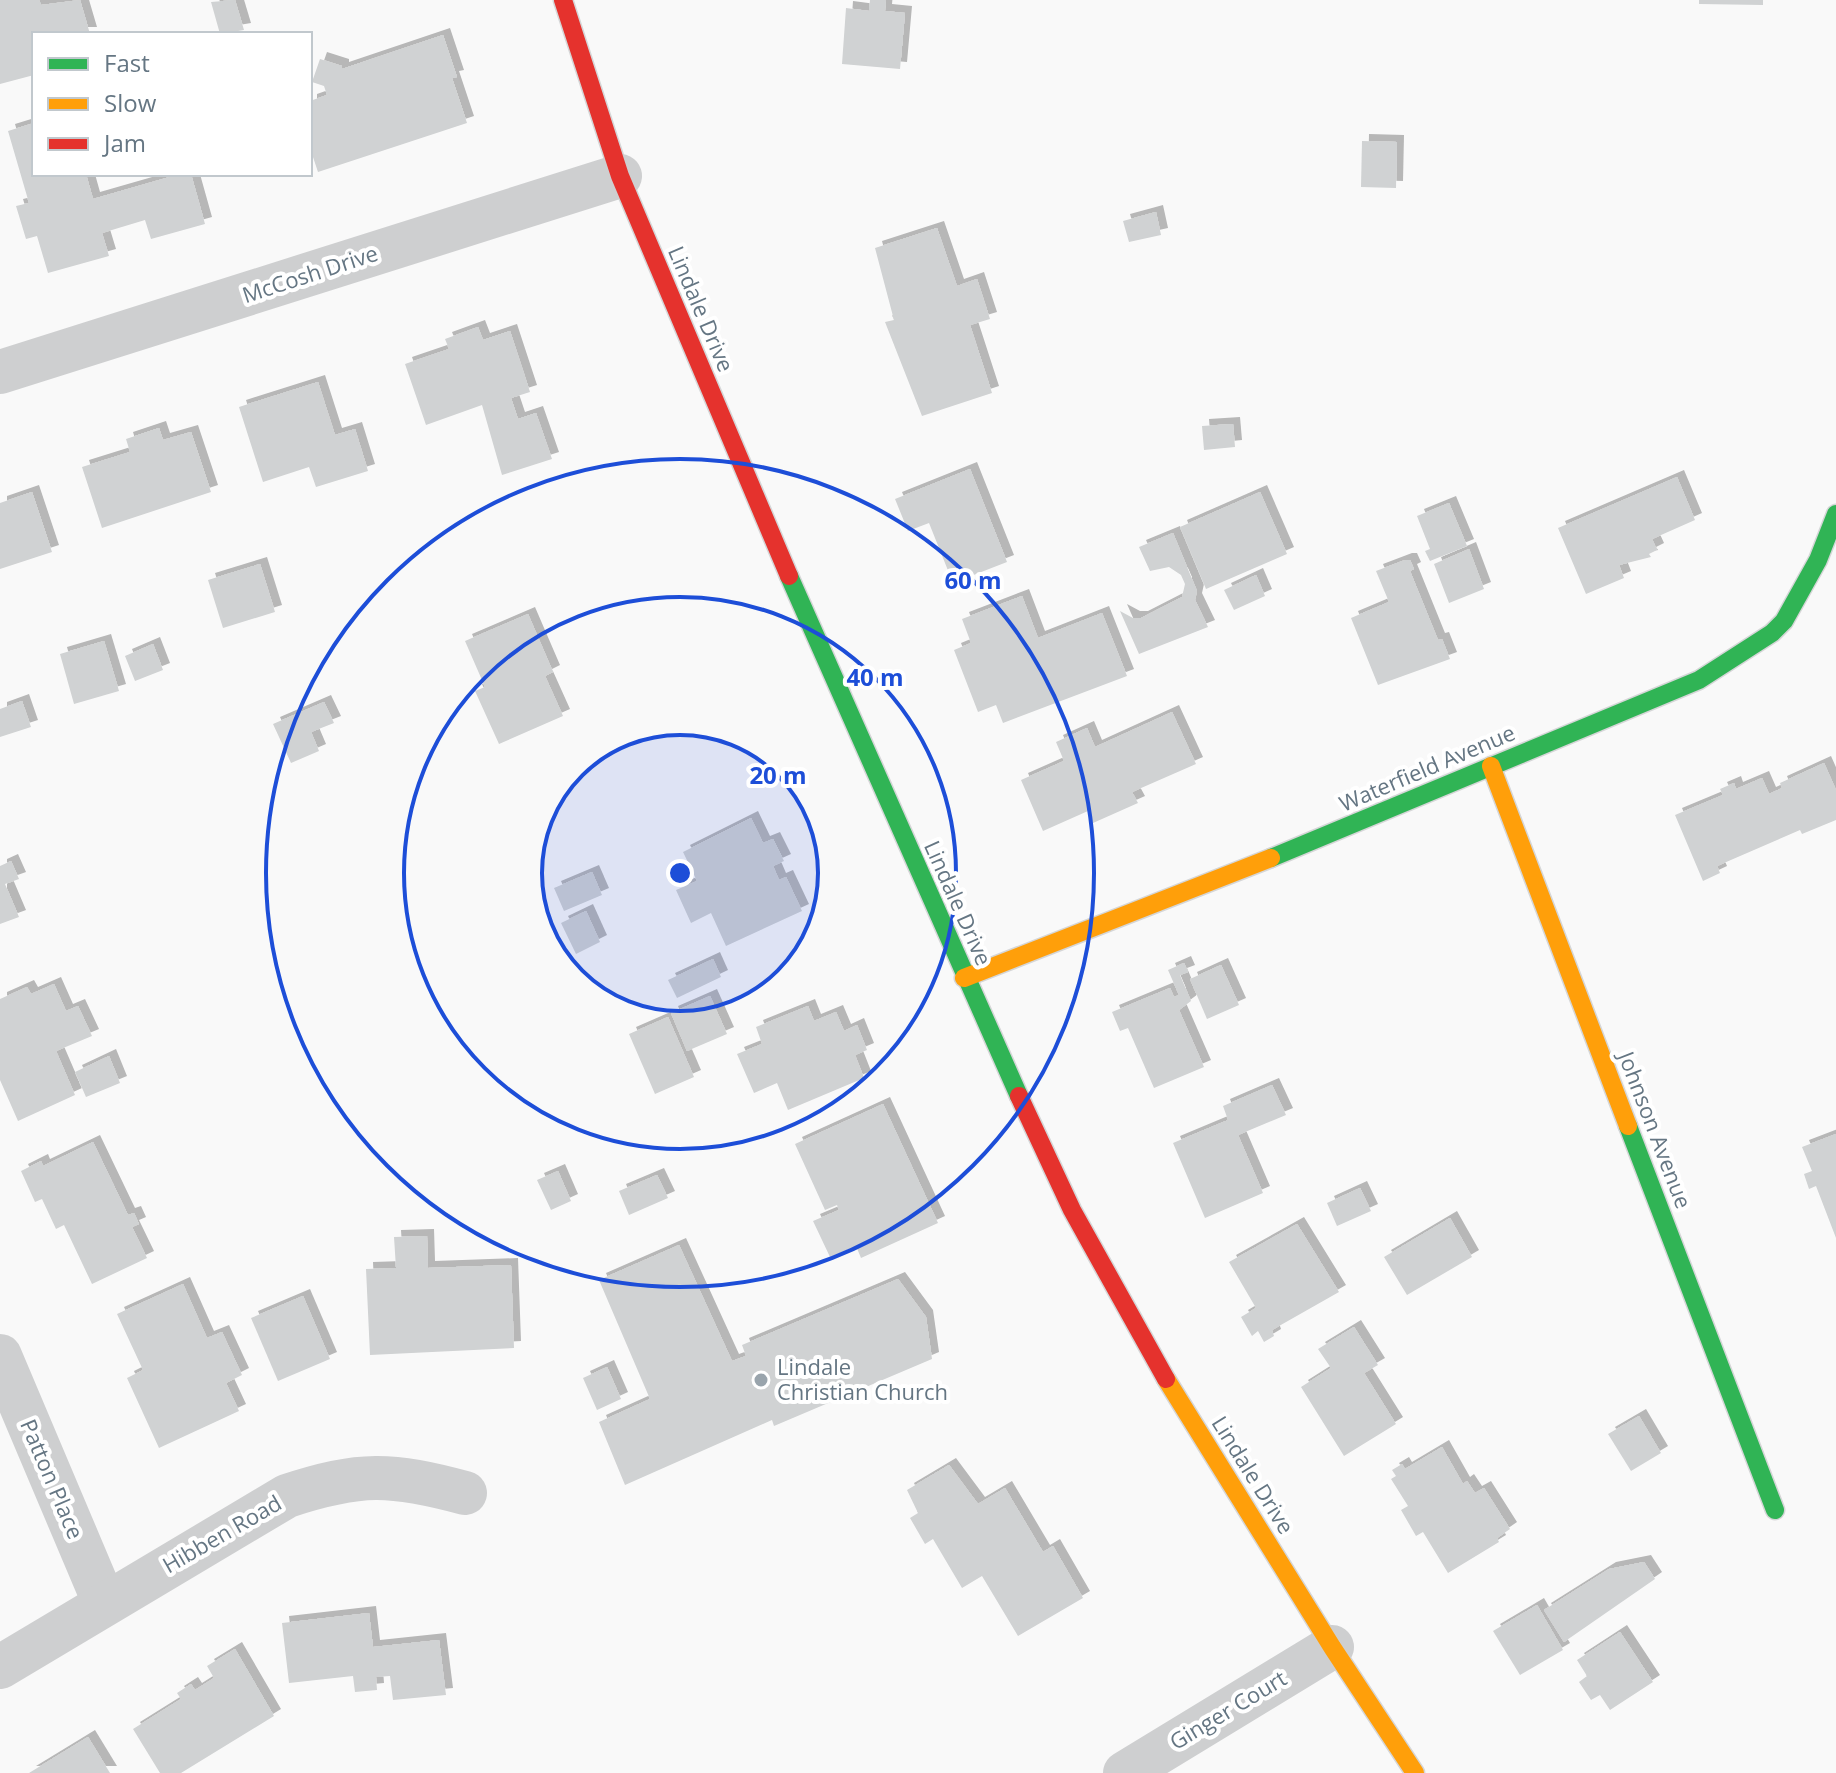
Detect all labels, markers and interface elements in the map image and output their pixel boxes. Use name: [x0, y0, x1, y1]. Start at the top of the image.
legend: [32, 32, 312, 176]
text: Fast: [104, 46, 150, 79]
text: Slow: [104, 86, 157, 119]
text: Jam: [102, 126, 146, 159]
street label: McCosh Drive: [238, 237, 381, 309]
street label: Lindale Drive: [662, 241, 742, 376]
text: 60 m: [944, 563, 1002, 596]
text: 40 m: [846, 660, 904, 693]
street label: Waterfield Avenue: [1334, 716, 1519, 818]
text: 20 m: [749, 758, 807, 791]
street label: Lindale Drive: [918, 835, 1000, 970]
centre of rings: [666, 859, 694, 887]
street label: Johnson Avenue: [1612, 1045, 1700, 1212]
place label: Lindale Christian Church: [777, 1351, 948, 1406]
marker: Lindale Christian Church: [752, 1371, 770, 1389]
street label: Lindale Drive: [1206, 1410, 1302, 1539]
street label: Patton Place: [14, 1414, 92, 1543]
street label: Hibben Road: [157, 1487, 286, 1579]
street label: Ginger Court: [1163, 1662, 1292, 1756]

